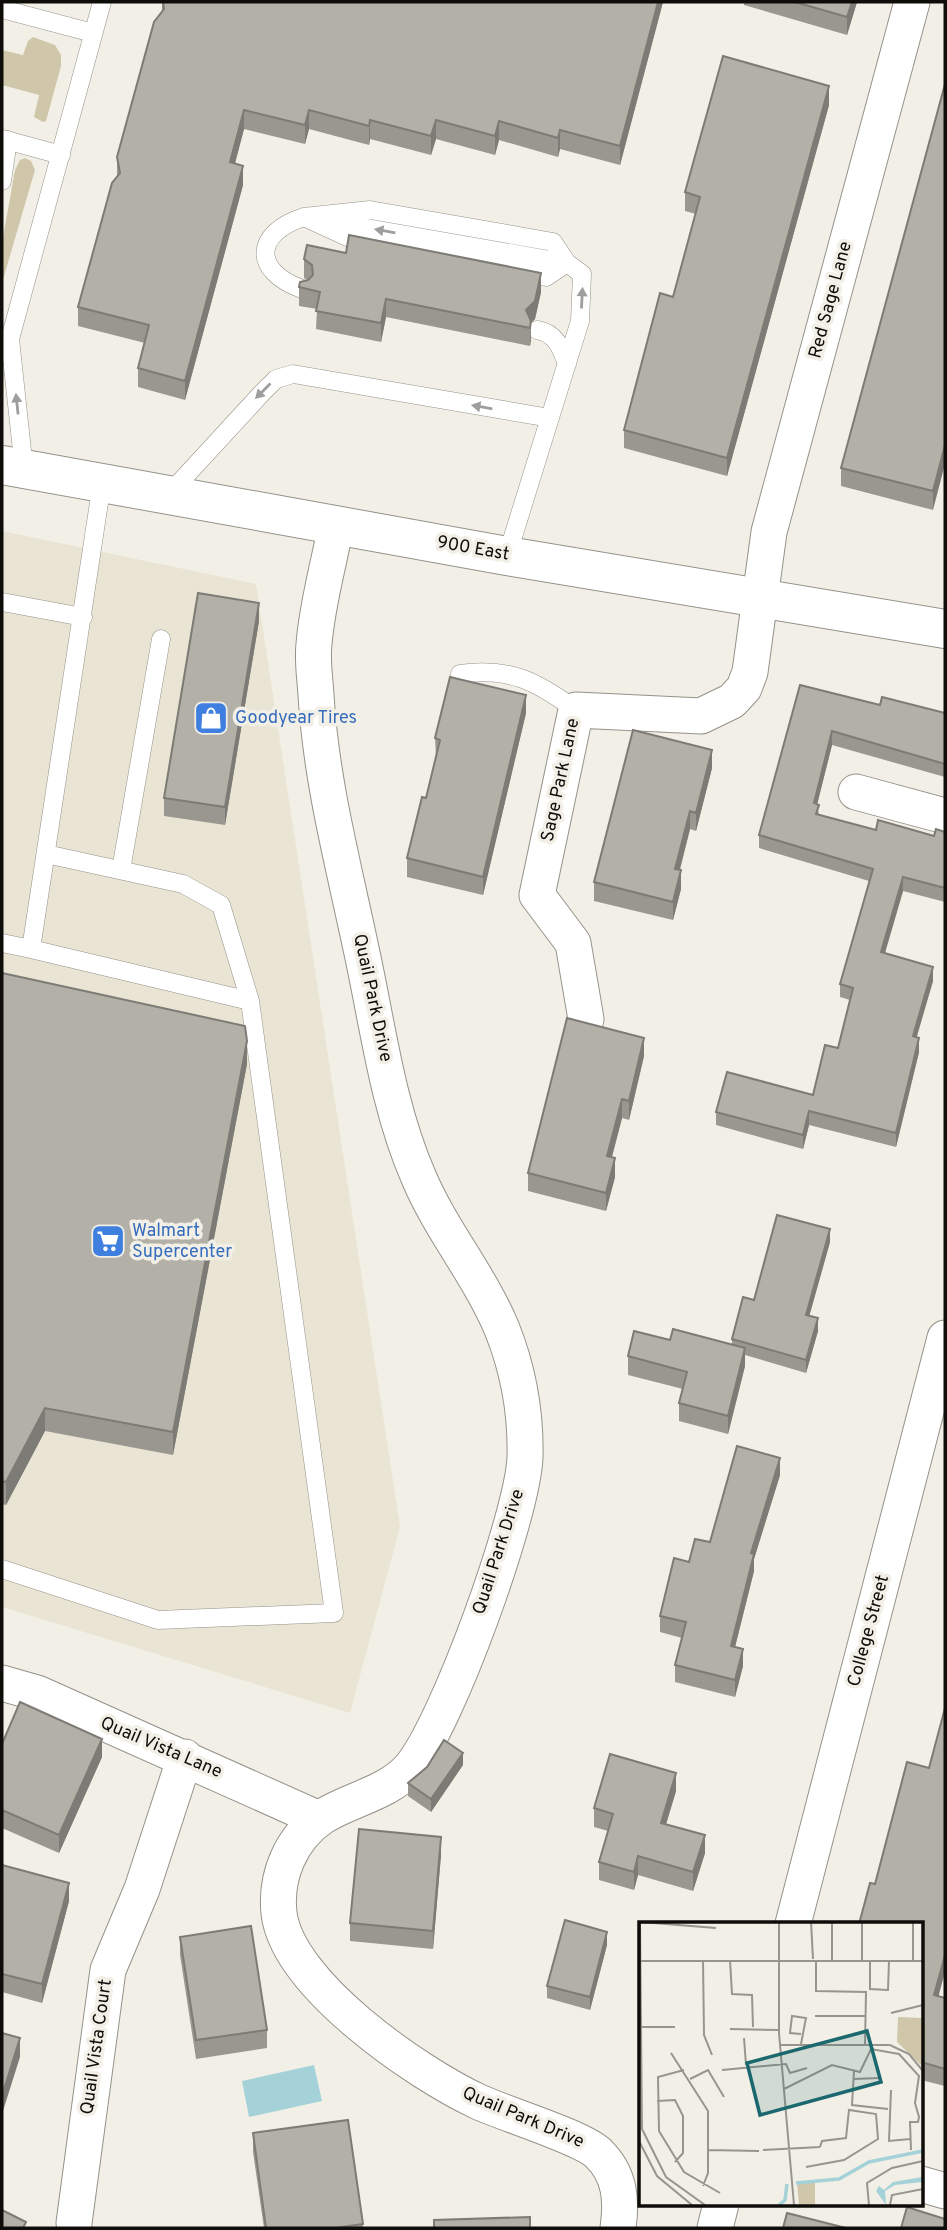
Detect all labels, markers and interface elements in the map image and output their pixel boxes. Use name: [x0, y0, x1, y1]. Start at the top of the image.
one-way arrow: [374, 225, 396, 236]
street label: Red Sage Lane: [804, 239, 858, 361]
one-way arrow: [577, 287, 588, 309]
one-way arrow: [255, 383, 272, 400]
one-way arrow: [11, 393, 22, 415]
one-way arrow: [471, 401, 493, 412]
street label: 900 East: [435, 531, 511, 567]
shop icon: Goodyear Tires: [192, 699, 230, 737]
place label: Goodyear Tires: [235, 707, 357, 730]
street label: Sage Park Lane: [537, 716, 585, 844]
street label: Quail Park Drive: [347, 932, 397, 1064]
place label: Walmart Supercenter: [132, 1220, 232, 1264]
supermarket icon: Walmart Supercenter: [89, 1222, 127, 1260]
street label: Quail Park Drive: [468, 1486, 530, 1618]
street label: College Street: [843, 1573, 895, 1689]
street label: Quail Vista Lane: [96, 1712, 226, 1784]
inset map: [639, 1922, 922, 2206]
street label: Quail Vista Court: [76, 1978, 118, 2116]
street label: Quail Park Drive: [458, 2082, 588, 2154]

